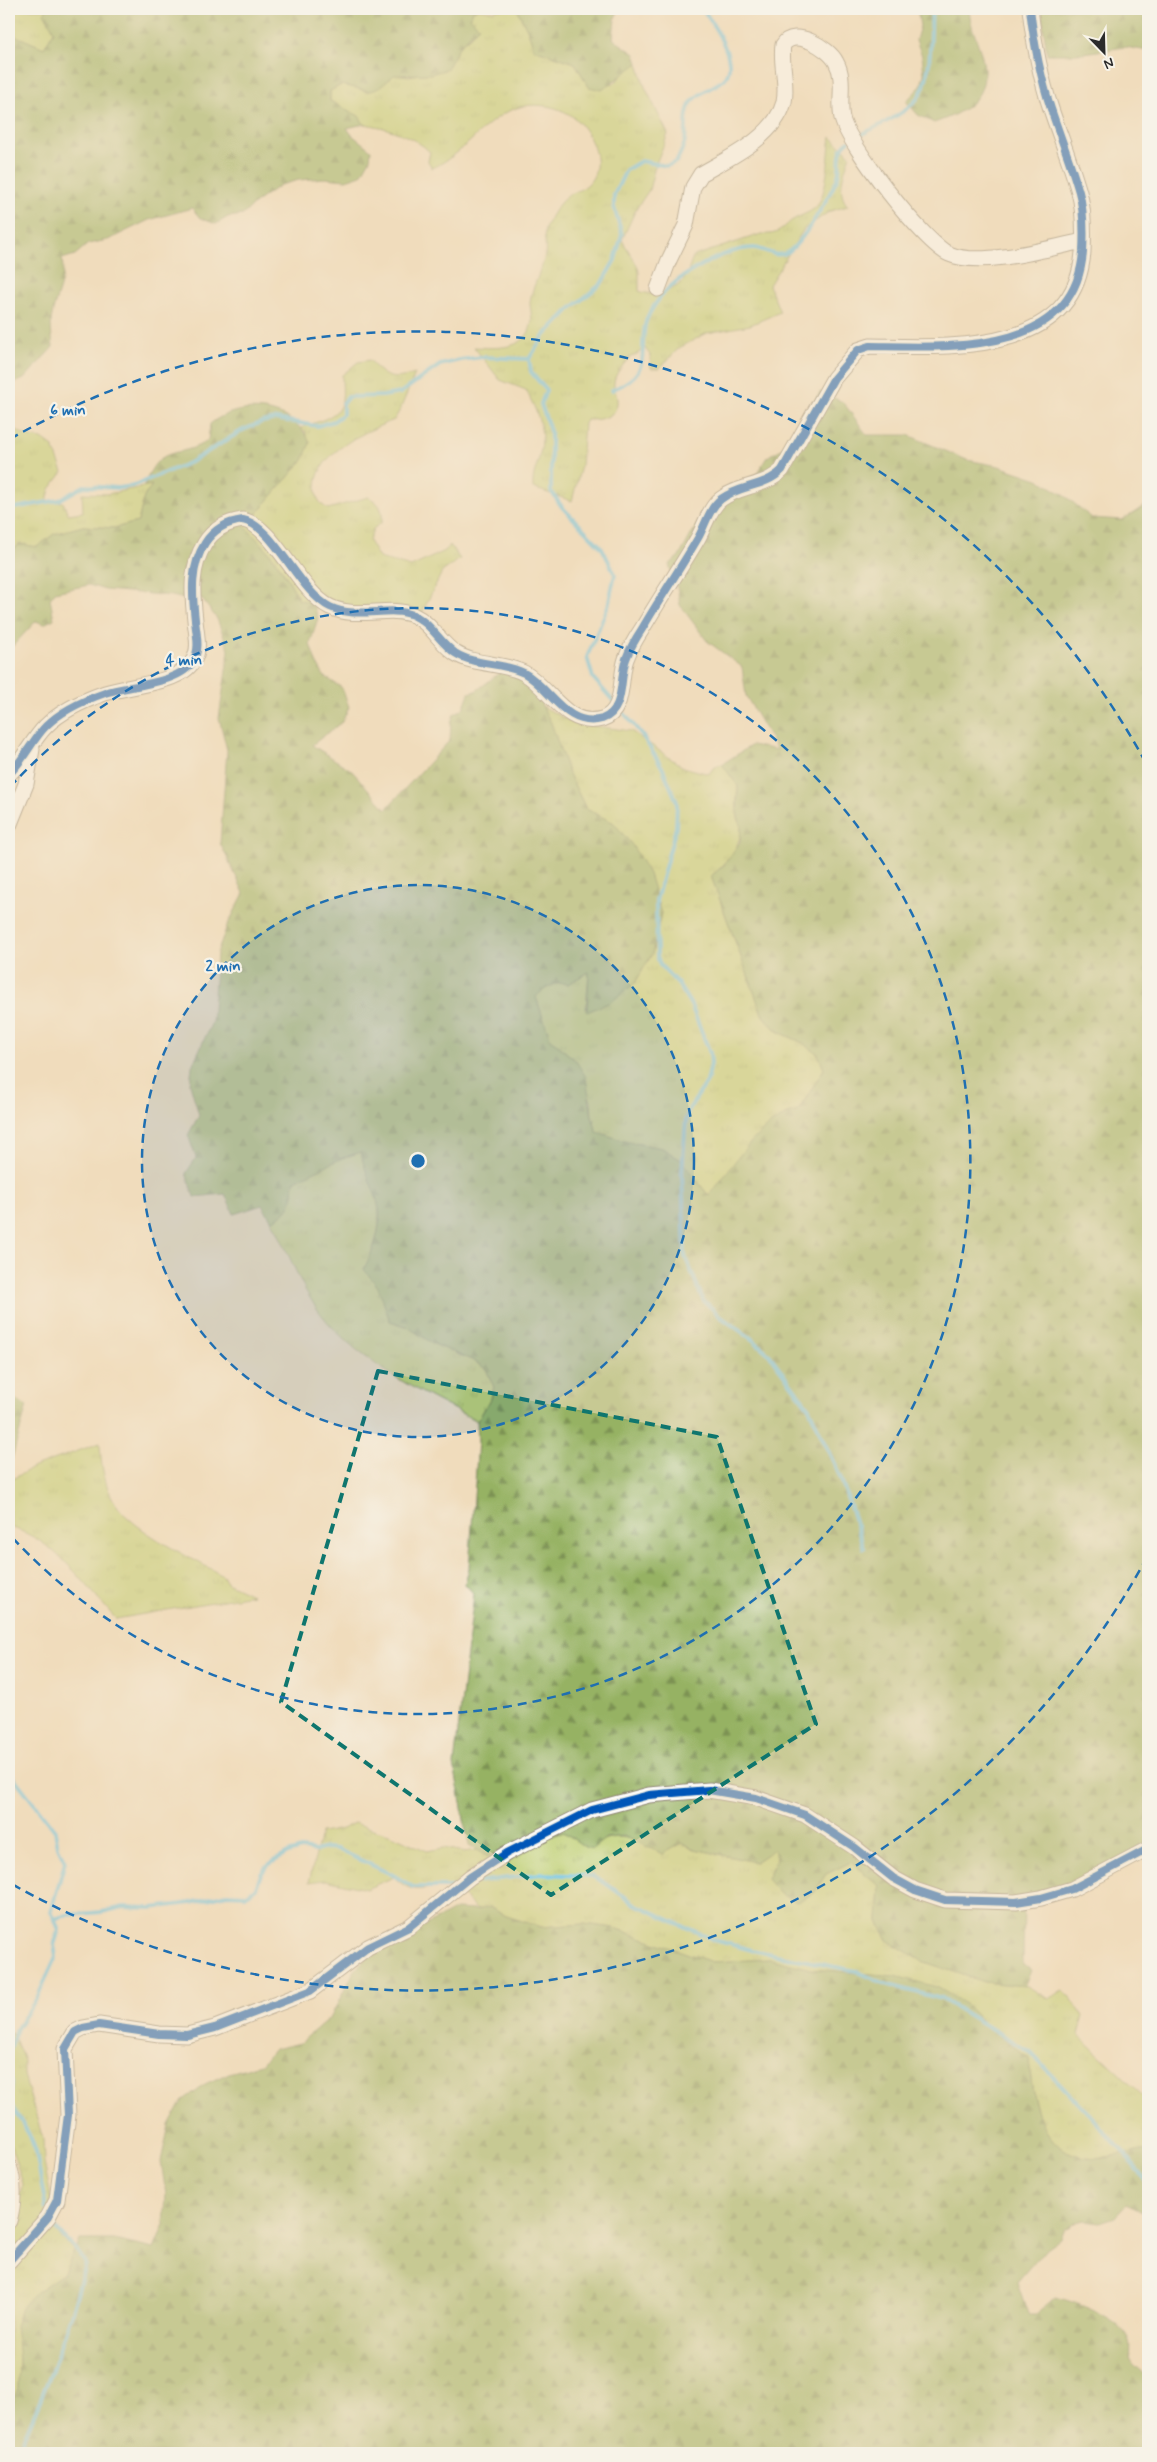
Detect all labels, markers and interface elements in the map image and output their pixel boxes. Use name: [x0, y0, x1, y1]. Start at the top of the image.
north arrow: [1080, 28, 1130, 78]
text: N: [1101, 53, 1116, 73]
text: 6 min: [50, 401, 86, 421]
text: 4 min: [166, 651, 202, 671]
text: 2 min: [205, 957, 241, 977]
centre of rings: [409, 1152, 427, 1170]

